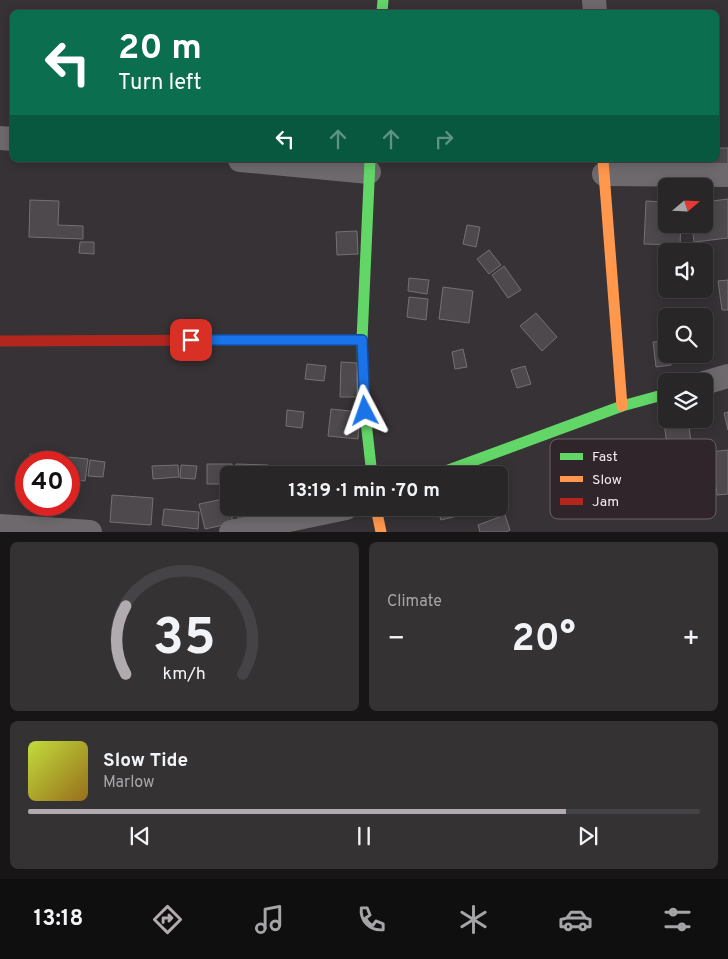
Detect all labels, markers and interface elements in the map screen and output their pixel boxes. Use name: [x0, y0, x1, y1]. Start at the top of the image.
text: 20 m: [118, 27, 202, 71]
icon: left: [35, 30, 100, 95]
text: Turn left: [118, 70, 201, 97]
icon: left: [271, 125, 299, 153]
icon: ahead: [324, 125, 352, 153]
icon: ahead: [377, 125, 405, 153]
icon: right: [430, 125, 458, 153]
north arrow: [658, 178, 712, 232]
map controls: [658, 178, 713, 428]
button: sound: [658, 243, 713, 298]
button: search: [658, 308, 713, 363]
pin: [170, 319, 212, 361]
icon: arrive: [177, 326, 205, 354]
button: layers: [658, 373, 713, 428]
position arrow: [338, 384, 390, 436]
legend: [550, 439, 716, 519]
text: Fast: [592, 449, 618, 466]
speed limit sign: 40: [15, 451, 80, 516]
text: Slow: [592, 472, 622, 489]
text: 13:19 · 1 min · 70 m: [288, 479, 440, 503]
text: Jam: [592, 494, 619, 511]
text: Climate: [387, 592, 442, 612]
text: 35: [153, 607, 216, 673]
text: 20°: [511, 616, 576, 665]
text: −: [387, 622, 405, 658]
text: +: [682, 622, 700, 658]
text: km/h: [163, 663, 206, 686]
text: Slow Tide: [103, 749, 188, 773]
text: Marlow: [103, 773, 155, 793]
icon: previous: [126, 822, 154, 850]
icon: pause: [350, 822, 378, 850]
icon: next: [574, 822, 602, 850]
icon: directions: [150, 902, 185, 937]
icon: music: [252, 902, 287, 937]
icon: phone: [354, 902, 389, 937]
icon: climate: [456, 902, 491, 937]
icon: car: [558, 902, 593, 937]
icon: filters: [660, 902, 695, 937]
text: 13:18: [33, 906, 83, 933]

